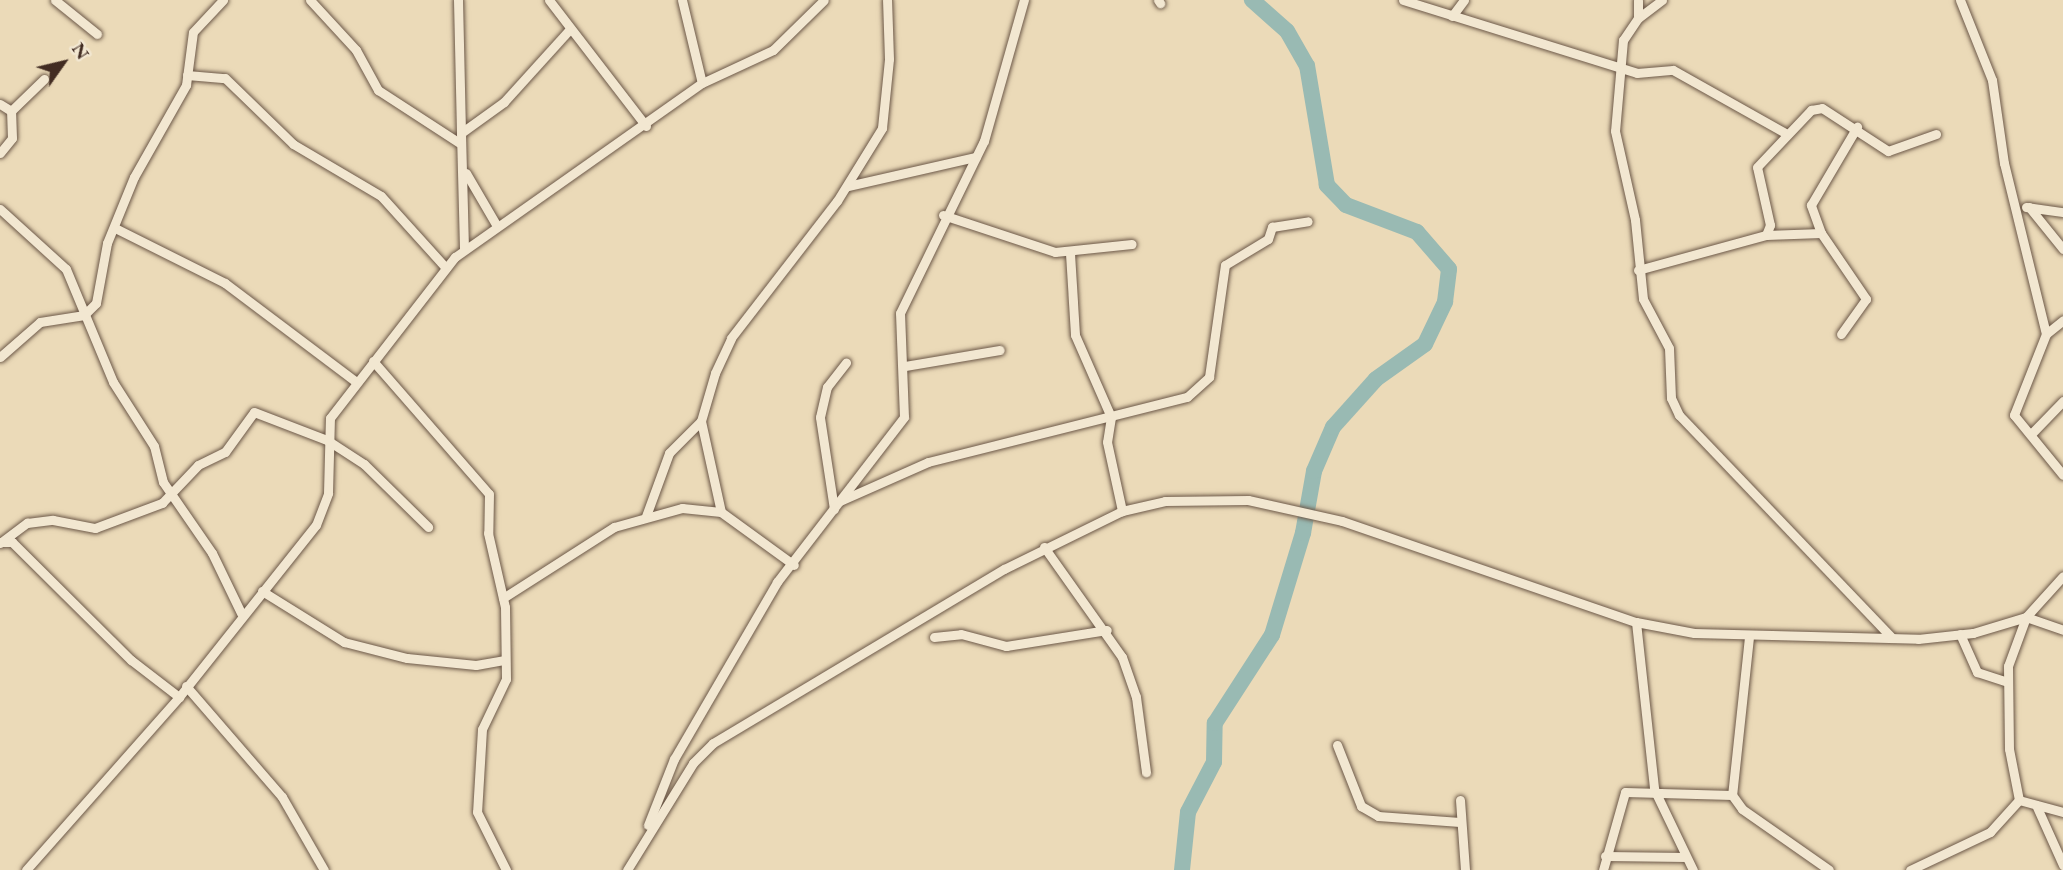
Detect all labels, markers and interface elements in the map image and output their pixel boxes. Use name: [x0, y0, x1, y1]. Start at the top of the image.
north arrow: [28, 28, 98, 98]
text: N: [66, 38, 95, 64]

